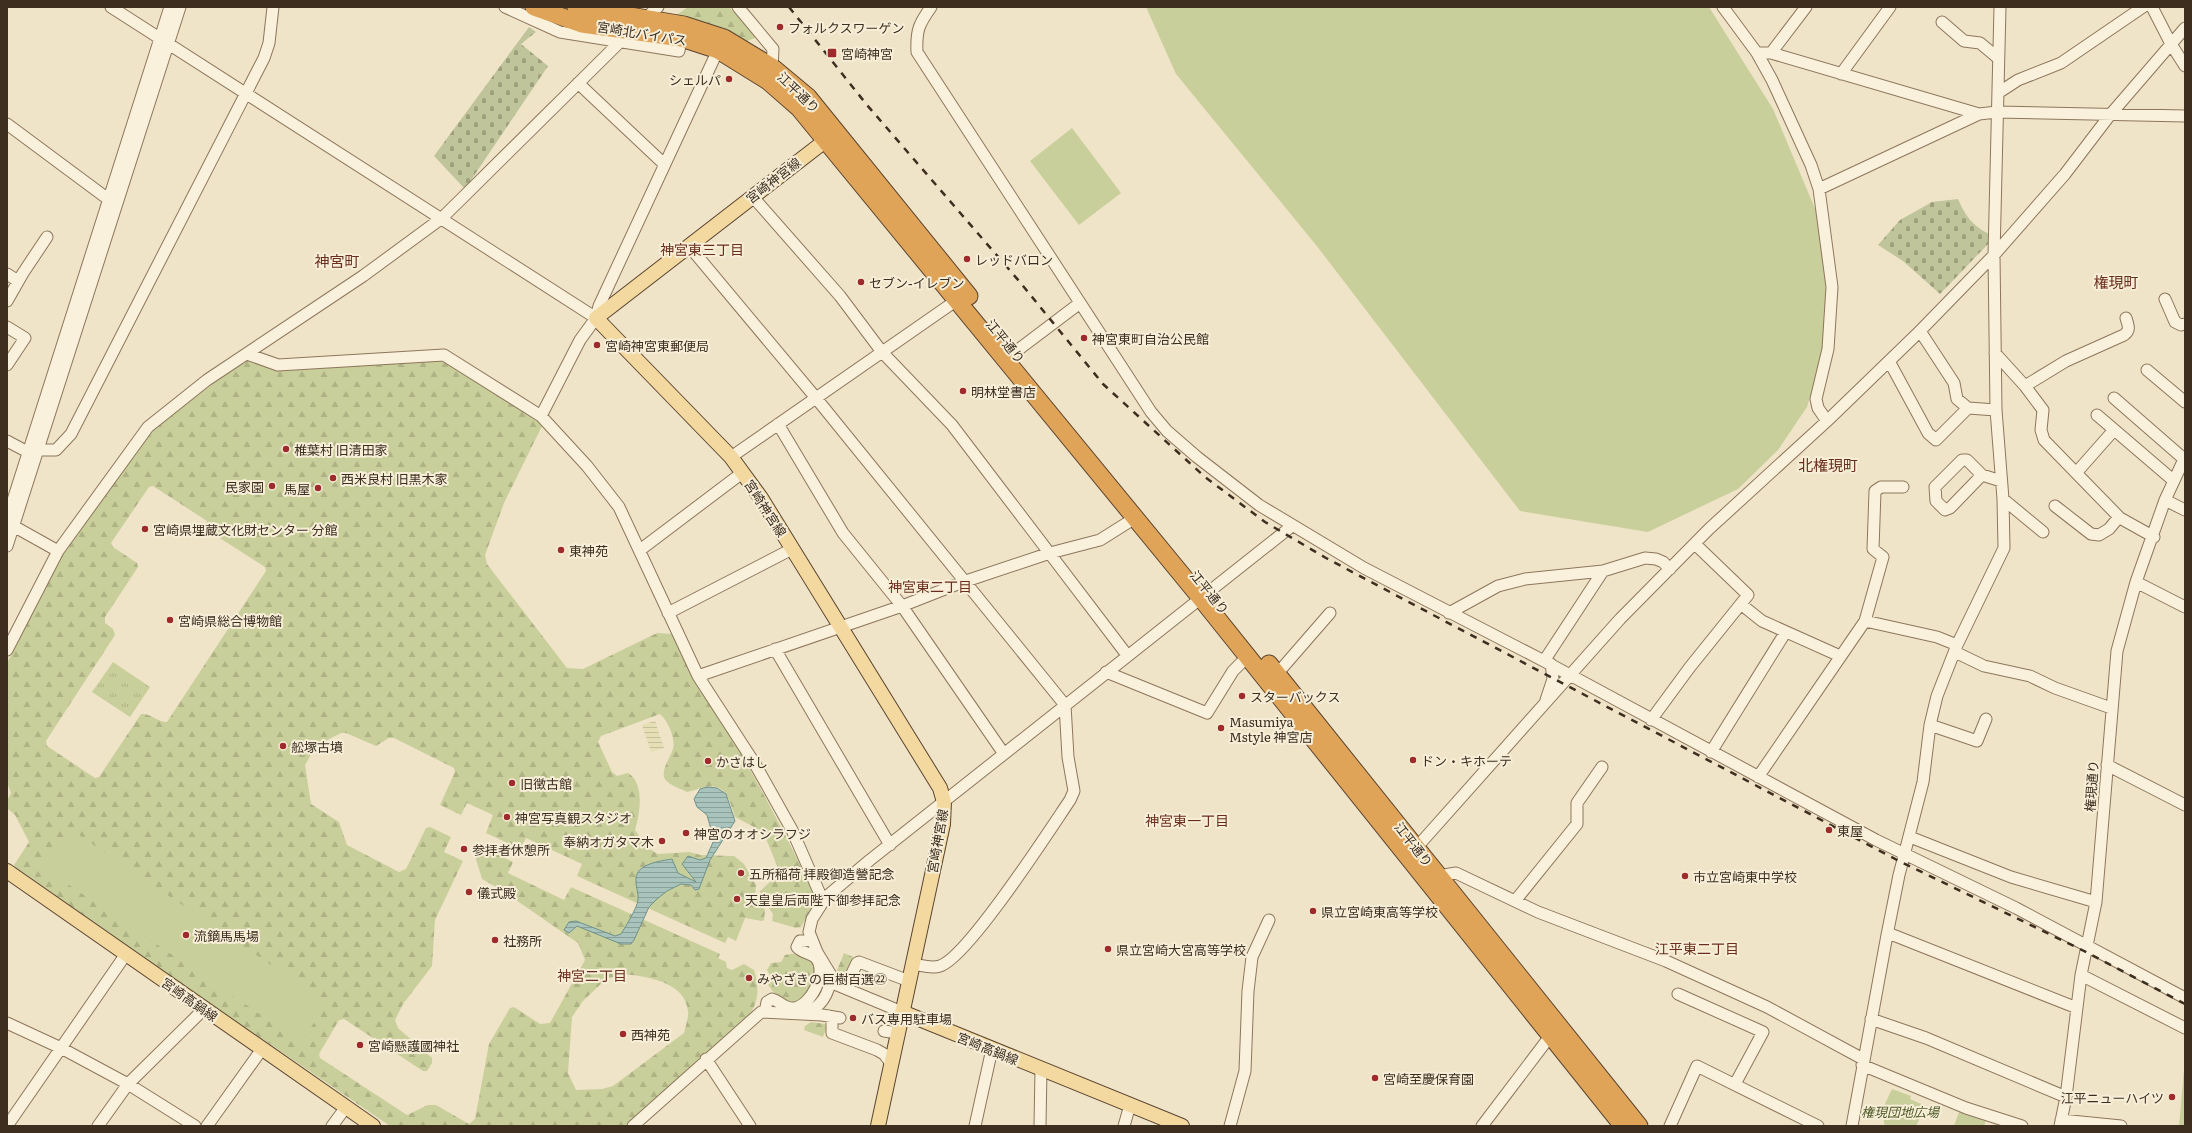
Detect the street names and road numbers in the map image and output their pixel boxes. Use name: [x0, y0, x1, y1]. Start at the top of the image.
street label: 宮崎北バイパス: [596, 17, 688, 49]
street label: 江平通り: [774, 67, 824, 117]
street label: 宮崎神宮線: [742, 153, 804, 207]
street label: 江平通り: [982, 315, 1030, 367]
street label: 宮崎神宮線: [740, 476, 792, 540]
street label: 江平通り: [1186, 566, 1234, 618]
street label: 権現通り: [2080, 759, 2102, 813]
street label: 宮崎神宮線: [922, 807, 952, 875]
street label: 江平通り: [1391, 818, 1437, 870]
street label: 宮崎高鍋線: [158, 973, 222, 1025]
street label: 宮崎高鍋線: [954, 1027, 1022, 1069]

